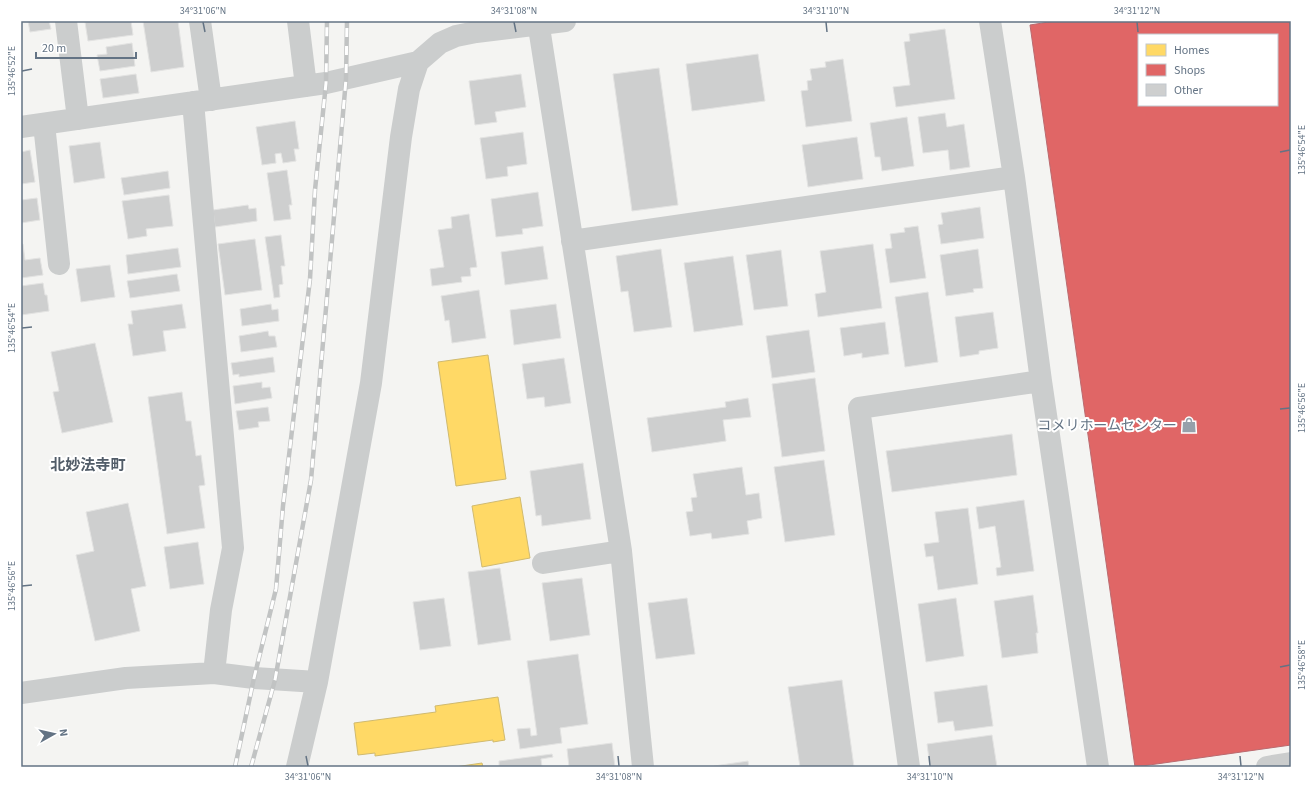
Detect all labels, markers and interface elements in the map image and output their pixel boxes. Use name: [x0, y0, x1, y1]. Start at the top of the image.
text: 34°31'06"N: [180, 4, 226, 18]
text: 34°31'08"N: [491, 4, 537, 18]
text: 34°31'10"N: [803, 4, 849, 18]
text: 34°31'12"N: [1114, 4, 1160, 18]
scale bar: [36, 34, 136, 60]
legend: [1138, 34, 1278, 106]
text: 20 m: [42, 40, 66, 57]
text: Homes: [1174, 42, 1209, 59]
text: 135°46'52"E: [5, 46, 19, 96]
text: Shops: [1174, 62, 1205, 79]
text: Other: [1174, 82, 1204, 99]
text: 135°46'54"E: [1295, 125, 1309, 175]
text: 135°46'54"E: [5, 303, 19, 353]
text: 135°46'56"E: [1295, 383, 1309, 433]
place label: コメリホームセンター: [1037, 416, 1177, 436]
shop icon: コメリホームセンター: [1180, 416, 1198, 434]
district label: 北妙法寺町: [50, 455, 126, 476]
text: 135°46'56"E: [5, 561, 19, 611]
text: 135°46'58"E: [1295, 640, 1309, 690]
north arrow: [34, 714, 74, 754]
text: N: [55, 728, 71, 737]
text: 34°31'06"N: [285, 770, 331, 784]
text: 34°31'08"N: [596, 770, 642, 784]
text: 34°31'10"N: [907, 770, 953, 784]
text: 34°31'12"N: [1218, 770, 1264, 784]

